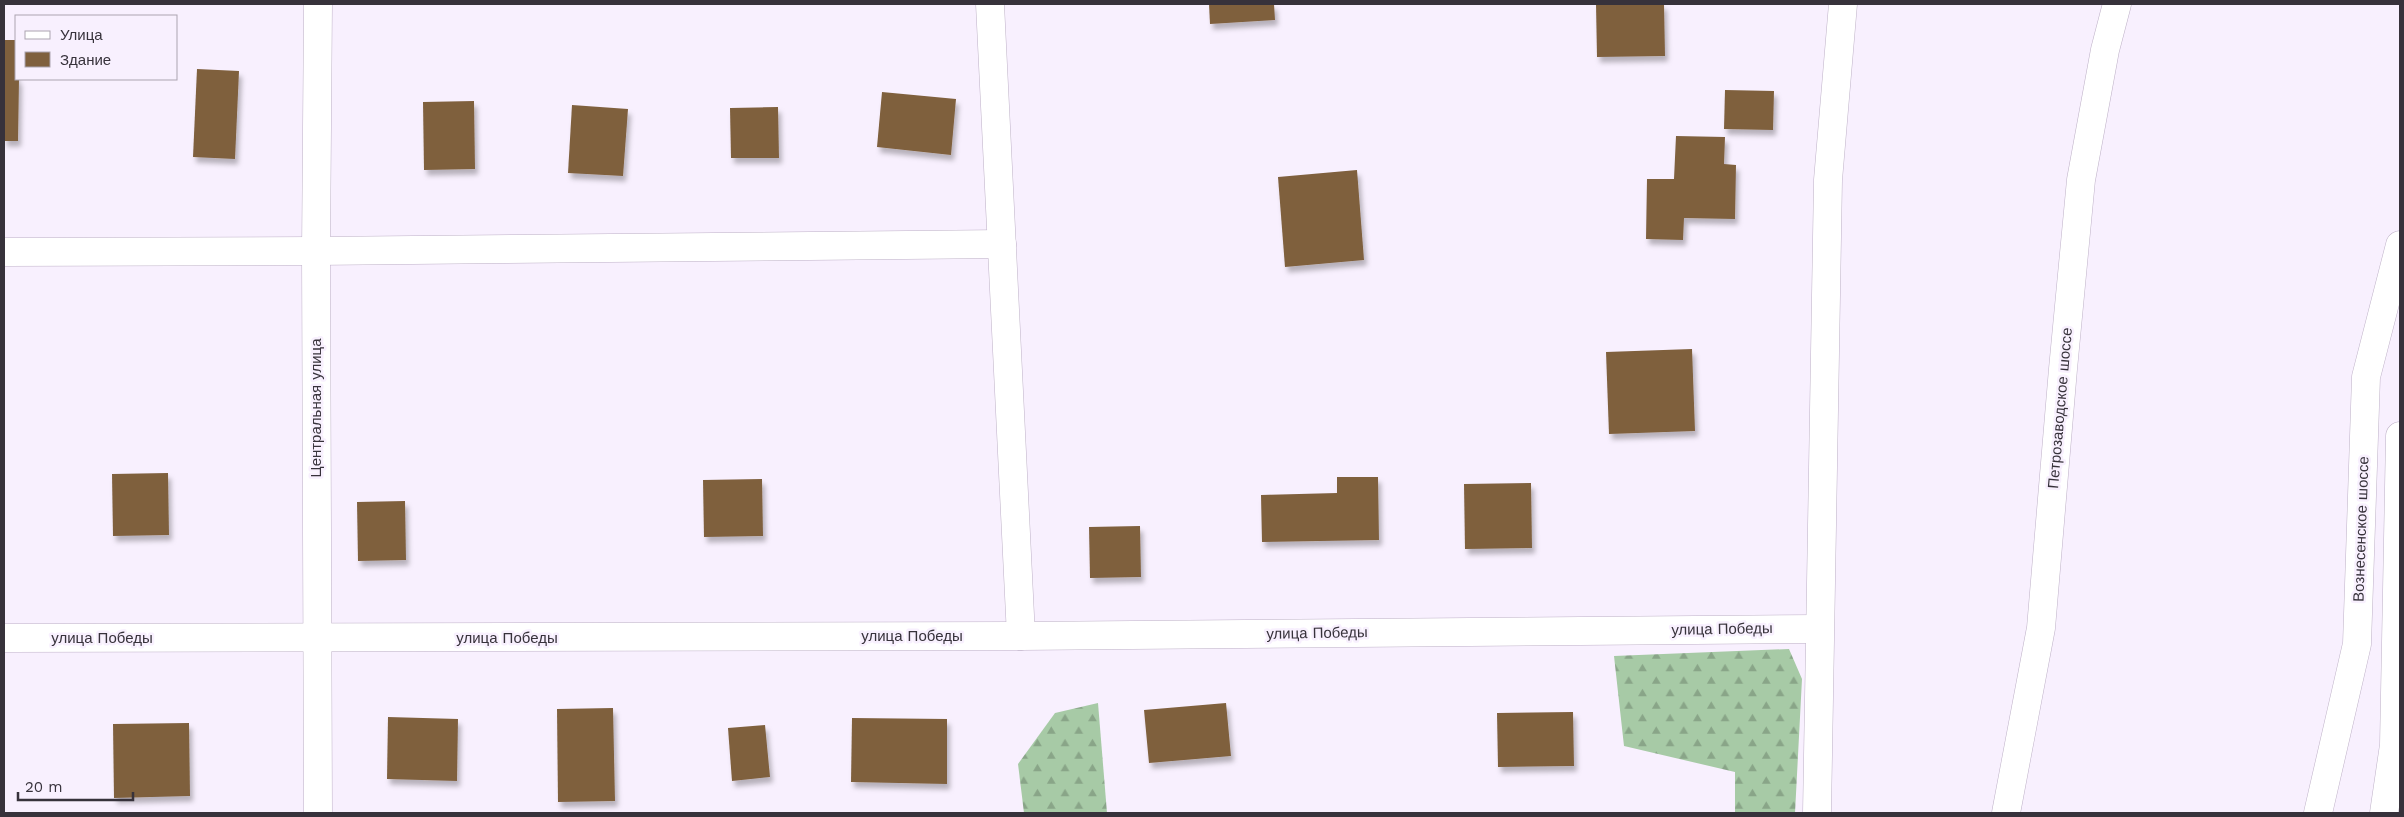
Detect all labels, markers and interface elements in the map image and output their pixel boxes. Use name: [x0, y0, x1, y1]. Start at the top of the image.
legend: [15, 15, 178, 80]
text: Улица: [60, 26, 103, 44]
text: Здание: [60, 51, 111, 69]
street label: Петрозаводское шоссе: [2044, 327, 2076, 489]
street label: Центральная улица: [307, 338, 325, 477]
street label: Вознесенское шоссе: [2349, 456, 2373, 602]
street label: улица Победы: [1671, 619, 1773, 639]
street label: улица Победы: [1266, 623, 1368, 643]
street label: улица Победы: [861, 627, 963, 645]
street label: улица Победы: [51, 629, 153, 647]
street label: улица Победы: [456, 629, 558, 647]
scale bar: [18, 770, 132, 802]
text: 20 m: [25, 778, 63, 796]

